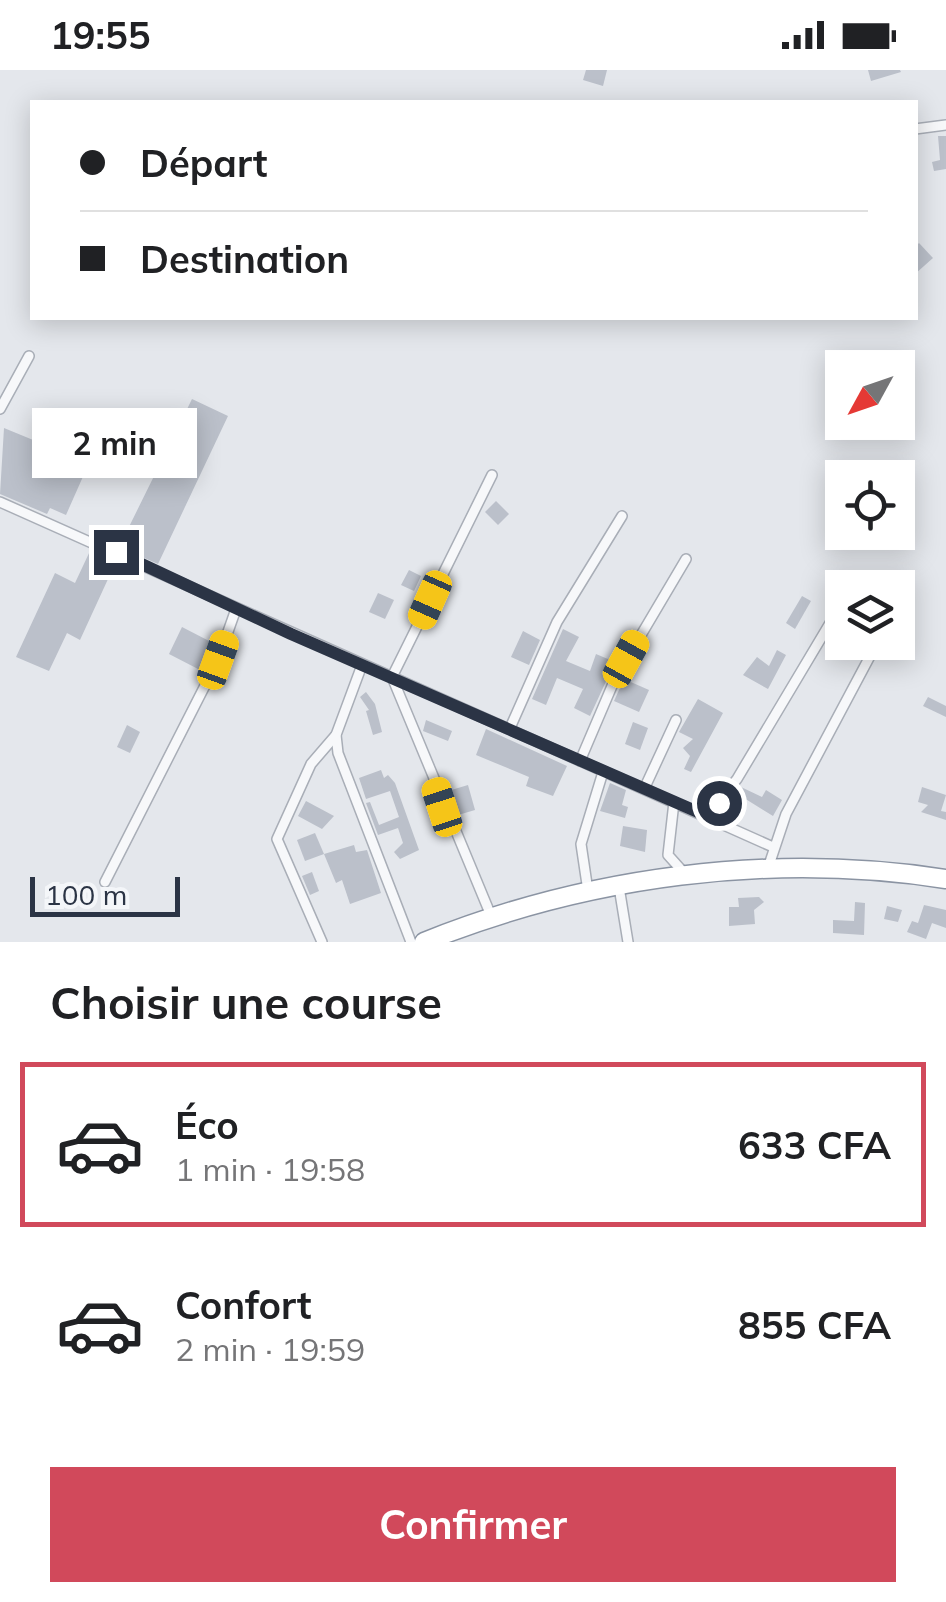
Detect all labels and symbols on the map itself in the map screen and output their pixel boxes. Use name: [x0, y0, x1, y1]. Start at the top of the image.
north arrow: [825, 350, 915, 440]
callout: 2 min: [34, 407, 198, 477]
route end: [94, 530, 139, 575]
car: [404, 566, 456, 634]
car: [598, 625, 654, 693]
car: [194, 627, 242, 693]
car: [418, 774, 466, 840]
route start: [697, 781, 742, 826]
scale bar: [30, 872, 180, 916]

